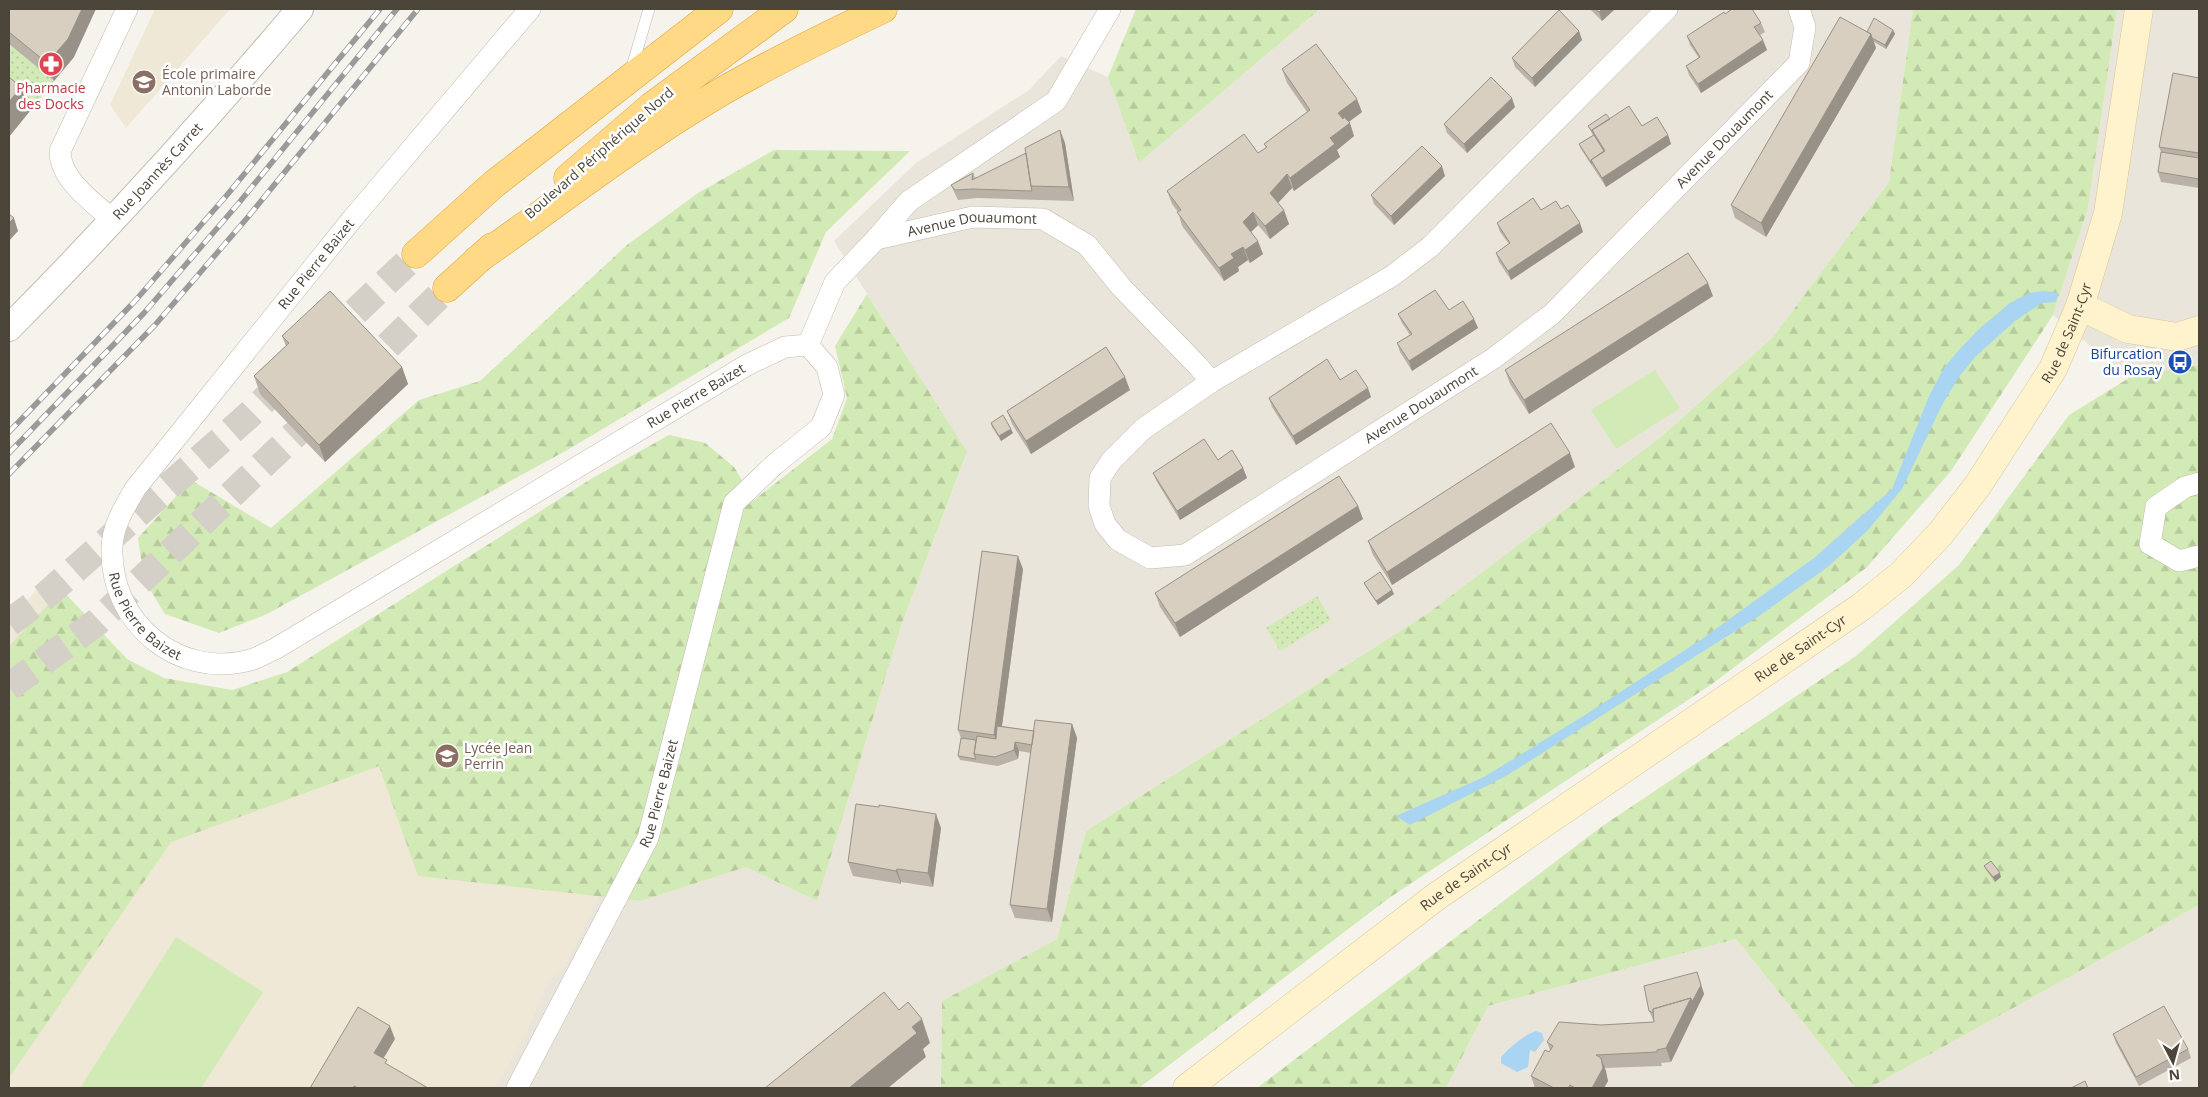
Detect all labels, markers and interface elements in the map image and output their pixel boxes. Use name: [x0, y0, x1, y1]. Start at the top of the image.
pharmacy icon: Pharmacie des Docks: [38, 51, 64, 77]
place label: École primaire Antonin Laborde: [162, 64, 272, 99]
school or university icon: École primaire Antonin Laborde: [131, 69, 157, 95]
place label: Pharmacie des Docks: [16, 78, 86, 113]
street label: Boulevard Périphérique Nord: [520, 83, 677, 223]
street label: Avenue Douaumont: [1671, 85, 1777, 192]
street label: Rue Joannès Carret: [108, 118, 206, 223]
street label: Avenue Douaumont: [905, 206, 1037, 241]
street label: Rue Pierre Baizet: [273, 214, 358, 313]
street label: Rue de Saint-Cyr: [2036, 280, 2096, 387]
place label: Bifurcation du Rosay: [2090, 344, 2163, 379]
bus stop icon: Bifurcation du Rosay: [2167, 349, 2193, 375]
street label: Rue Pierre Baizet: [643, 358, 748, 432]
street label: Avenue Douaumont: [1360, 361, 1481, 447]
street label: Rue Pierre Baizet: [105, 570, 185, 664]
street label: Rue de Saint-Cyr: [1750, 610, 1850, 686]
street label: Rue Pierre Baizet: [635, 737, 682, 851]
place label: Lycée Jean Perrin: [464, 738, 532, 773]
school or university icon: Lycée Jean Perrin: [434, 743, 460, 769]
street label: Rue de Saint-Cyr: [1416, 838, 1515, 915]
north arrow: [2148, 1037, 2198, 1087]
text: N: [2168, 1065, 2181, 1085]

